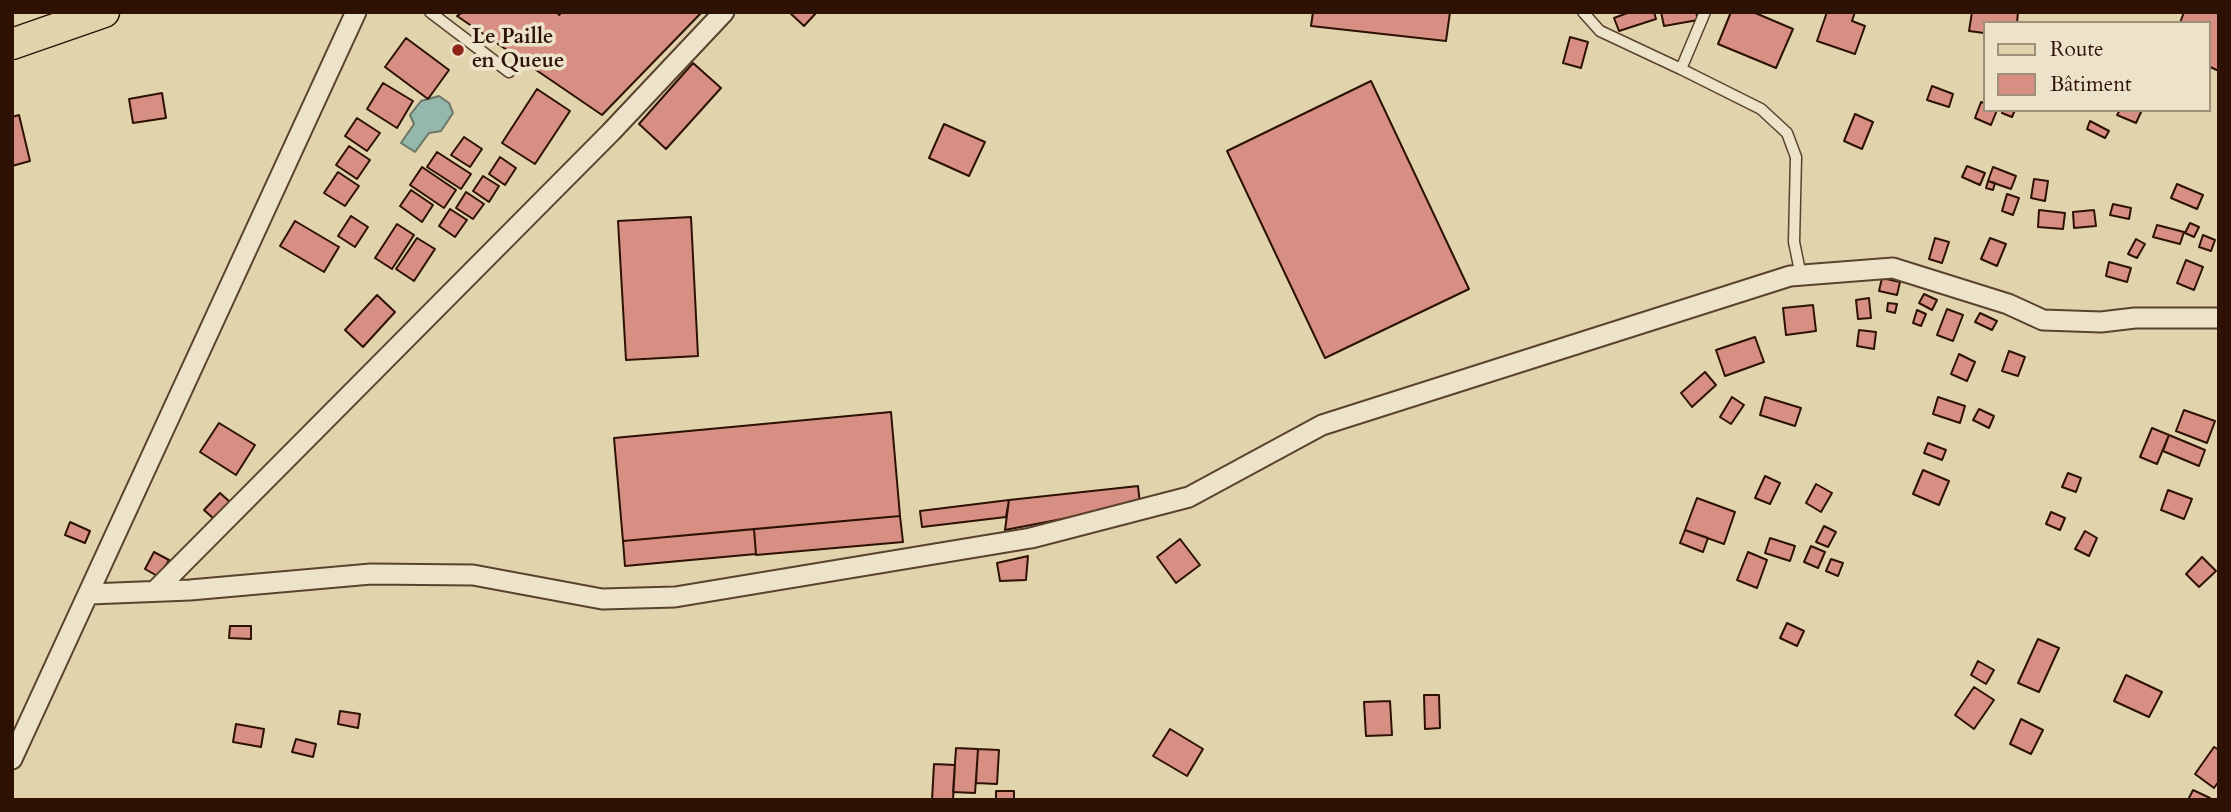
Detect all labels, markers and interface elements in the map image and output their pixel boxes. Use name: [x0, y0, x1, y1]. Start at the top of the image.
legend: [1982, 21, 2210, 112]
place label: Le Paille en Queue: [472, 25, 565, 75]
text: Route: [2050, 35, 2104, 64]
marker: Le Paille en Queue: [450, 42, 466, 58]
text: Bâtiment: [2050, 70, 2132, 99]

